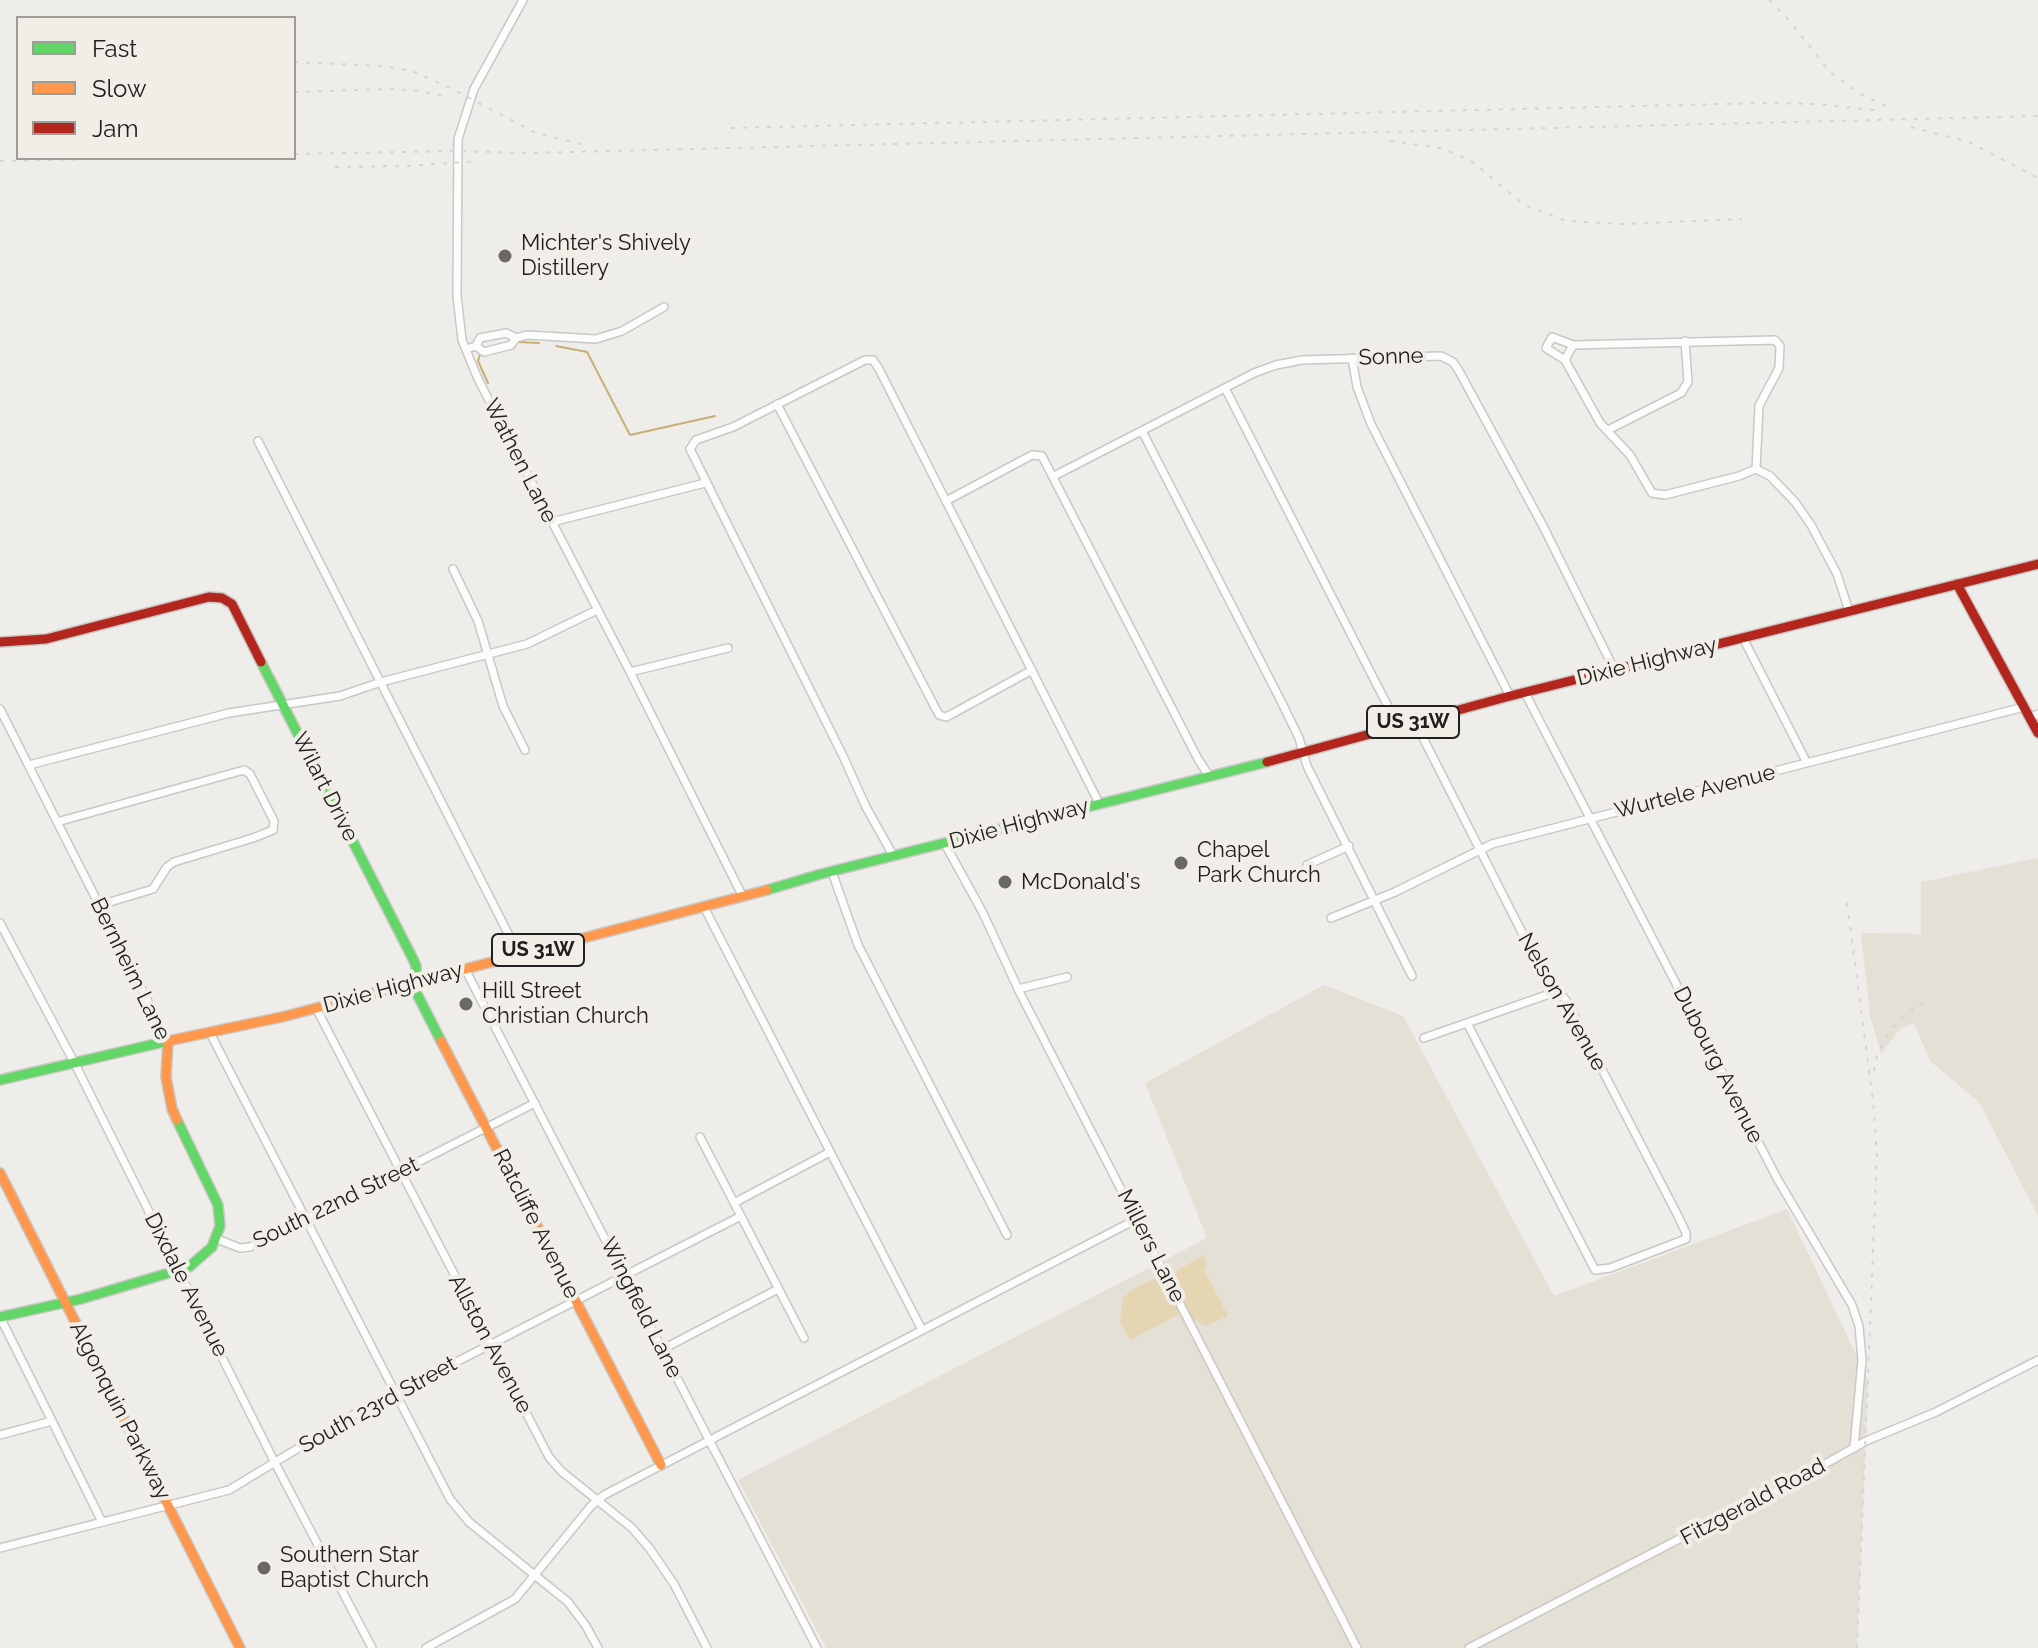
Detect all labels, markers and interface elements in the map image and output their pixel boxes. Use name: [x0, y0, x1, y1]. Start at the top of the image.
legend: [16, 16, 296, 160]
text: Fast: [92, 34, 137, 63]
text: Slow: [92, 74, 146, 103]
text: Jam: [92, 114, 138, 143]
place label: Michter's Shively Distillery: [521, 230, 691, 282]
marker: Michter's Shively Distillery: [496, 247, 514, 265]
street label: Sonne: [1358, 343, 1424, 371]
street label: Wathen Lane: [477, 394, 563, 528]
street label: Dixie Highway: [1574, 632, 1720, 692]
road number: US 31W: [1367, 706, 1459, 738]
street label: Wilart Drive: [286, 728, 364, 846]
street label: Wurtele Avenue: [1612, 759, 1778, 825]
street label: Dixie Highway: [946, 793, 1092, 855]
place label: Chapel Park Church: [1197, 837, 1321, 888]
marker: Chapel Park Church: [1172, 854, 1190, 872]
place label: McDonald's: [1021, 869, 1140, 895]
marker: McDonald's: [996, 873, 1014, 891]
street label: Bernheim Lane: [84, 894, 176, 1044]
street label: Nelson Avenue: [1512, 928, 1612, 1076]
road number: US 31W: [492, 934, 584, 966]
street label: Dixie Highway: [320, 957, 466, 1019]
place label: Hill Street Christian Church: [482, 978, 649, 1030]
street label: Dubourg Avenue: [1667, 982, 1769, 1148]
marker: Hill Street Christian Church: [457, 995, 475, 1013]
street label: Ratcliffe Avenue: [487, 1145, 585, 1303]
street label: South 22nd Street: [249, 1151, 423, 1255]
street label: Millers Lane: [1111, 1185, 1191, 1307]
street label: Dixdale Avenue: [138, 1208, 234, 1362]
street label: Wingfield Lane: [594, 1233, 688, 1383]
street label: Allston Avenue: [442, 1270, 538, 1418]
street label: Algonquin Parkway: [64, 1318, 176, 1504]
street label: South 23rd Street: [295, 1351, 461, 1459]
street label: Fitzgerald Road: [1676, 1453, 1830, 1551]
place label: Southern Star Baptist Church: [280, 1542, 429, 1594]
marker: Southern Star Baptist Church: [255, 1559, 273, 1577]

